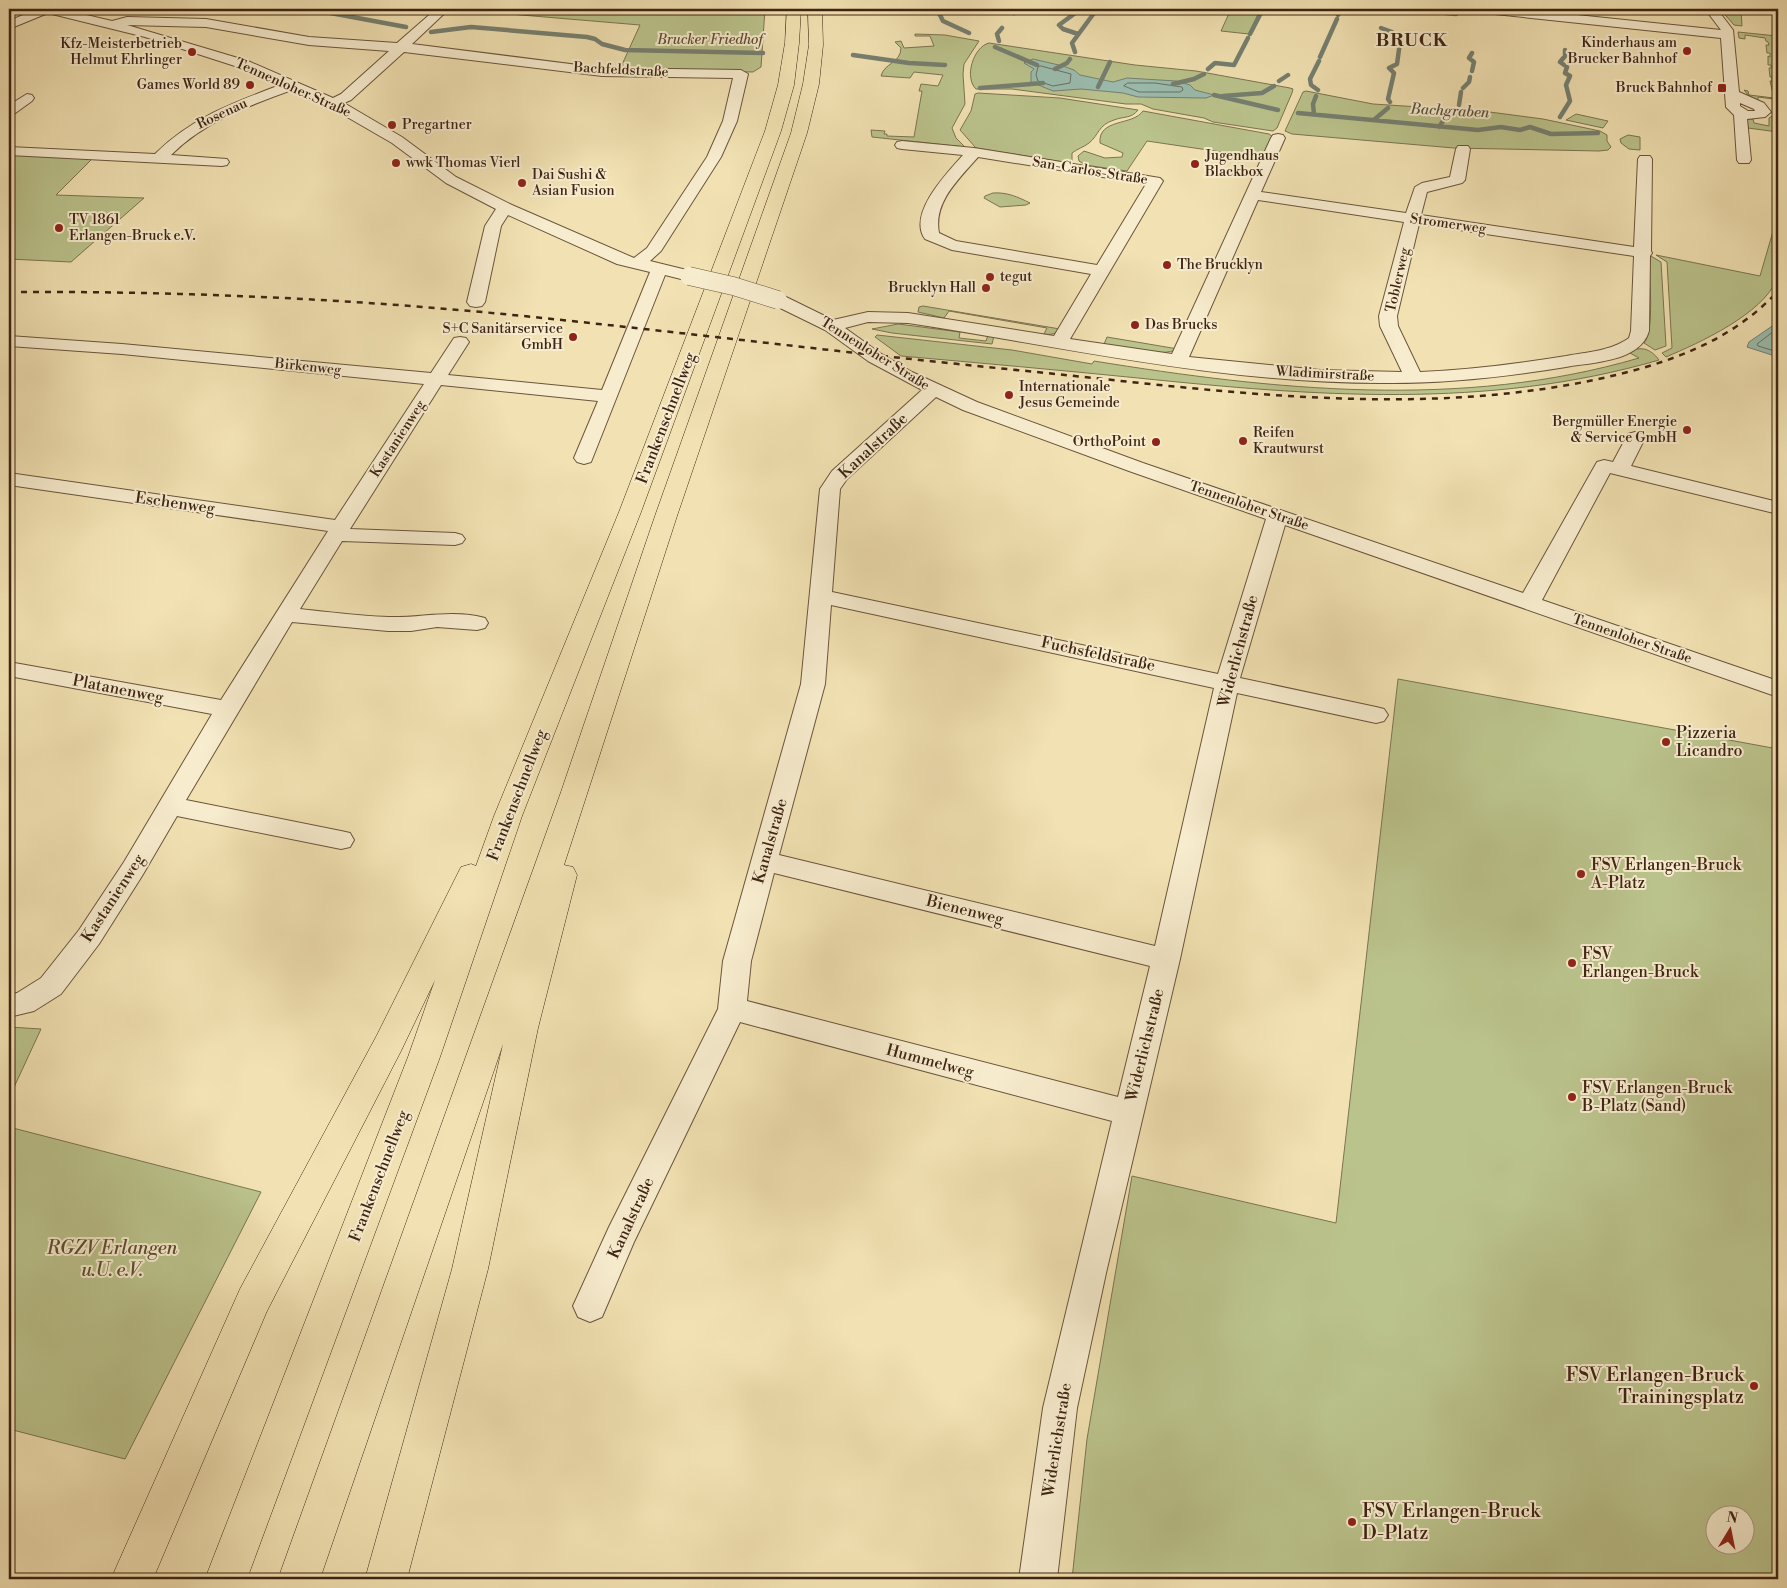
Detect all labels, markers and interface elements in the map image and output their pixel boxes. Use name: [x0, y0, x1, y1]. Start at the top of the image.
district label: BRUCK: [1376, 29, 1448, 52]
park label: Brucker Friedhof: [656, 31, 766, 49]
place label: Kinderhaus am Brucker Bahnhof: [1567, 34, 1678, 68]
place label: Kfz-Meisterbetrieb Helmut Ehrlinger: [60, 35, 182, 69]
marker: Kinderhaus am Brucker Bahnhof: [1681, 45, 1693, 57]
marker: Kfz-Meisterbetrieb Helmut Ehrlinger: [186, 46, 198, 58]
street label: Tennenloher Straße: [232, 54, 354, 122]
street label: Bachfeldstraße: [572, 58, 669, 81]
place label: Games World 89: [137, 76, 240, 94]
marker: Games World 89: [244, 79, 256, 91]
place label: Bruck Bahnhof: [1615, 79, 1713, 97]
marker: Bruck Bahnhof: [1716, 82, 1728, 94]
street label: Rosenau: [194, 94, 250, 134]
water label: Bachgraben: [1409, 99, 1491, 123]
place label: Pregartner: [402, 116, 472, 134]
marker: Pregartner: [386, 119, 398, 131]
place label: Jugendhaus Blackbox: [1204, 147, 1279, 181]
street label: San-Carlos-Straße: [1031, 153, 1149, 189]
place label: wwk Thomas Vierl: [405, 154, 520, 172]
marker: wwk Thomas Vierl: [390, 157, 402, 169]
marker: Jugendhaus Blackbox: [1189, 158, 1201, 170]
place label: Dai Sushi & Asian Fusion: [531, 166, 615, 200]
marker: Dai Sushi & Asian Fusion: [516, 177, 528, 189]
street label: Stromerweg: [1409, 210, 1488, 238]
place label: TV 1861 Erlangen-Bruck e.V.: [69, 211, 196, 245]
marker: TV 1861 Erlangen-Bruck e.V.: [53, 222, 65, 234]
street label: Toblerweg: [1382, 245, 1414, 314]
place label: The Brucklyn: [1177, 256, 1264, 274]
marker: The Brucklyn: [1161, 259, 1173, 271]
place label: tegut: [1000, 268, 1032, 286]
marker: tegut: [984, 271, 996, 283]
place label: Brucklyn Hall: [888, 279, 976, 297]
marker: Brucklyn Hall: [980, 282, 992, 294]
street label: Tennenloher Straße: [817, 313, 933, 395]
place label: Das Brucks: [1145, 316, 1217, 334]
marker: Das Brucks: [1129, 319, 1141, 331]
place label: S+C Sanitärservice GmbH: [443, 320, 564, 354]
marker: S+C Sanitärservice GmbH: [567, 331, 579, 343]
street label: Frankenschnellweg: [632, 349, 701, 487]
street label: Birkenweg: [273, 354, 343, 380]
street label: Wladimirstraße: [1274, 362, 1375, 386]
place label: Internationale Jesus Gemeinde: [1018, 378, 1120, 412]
marker: Internationale Jesus Gemeinde: [1003, 389, 1015, 401]
street label: Kastanienweg: [366, 396, 430, 481]
street label: Kanalstraße: [834, 409, 912, 483]
place label: Bergmüller Energie & Service GmbH: [1551, 413, 1678, 447]
place label: Reifen Krautwurst: [1253, 424, 1324, 458]
marker: Bergmüller Energie & Service GmbH: [1681, 424, 1693, 436]
place label: OrthoPoint: [1073, 433, 1146, 451]
marker: Reifen Krautwurst: [1237, 435, 1249, 447]
marker: OrthoPoint: [1150, 436, 1162, 448]
street label: Tennenloher Straße: [1187, 477, 1311, 535]
street label: Eschenweg: [134, 487, 217, 519]
street label: Widerlichstraße: [1213, 593, 1263, 710]
street label: Tennenloher Straße: [1570, 610, 1694, 668]
street label: Fuchsfeldstraße: [1039, 632, 1157, 676]
street label: Platanenweg: [71, 670, 166, 708]
place label: Pizzeria Licandro: [1676, 723, 1742, 761]
street label: Frankenschnellweg: [483, 726, 552, 864]
marker: Pizzeria Licandro: [1660, 736, 1672, 748]
street label: Kanalstraße: [748, 796, 792, 886]
street label: Kastanienweg: [77, 849, 149, 946]
place label: FSV Erlangen-Bruck A-Platz: [1590, 855, 1743, 893]
marker: FSV Erlangen-Bruck A-Platz: [1575, 868, 1587, 880]
street label: Bienenweg: [923, 890, 1006, 929]
place label: FSV Erlangen-Bruck: [1582, 944, 1700, 982]
marker: FSV Erlangen-Bruck: [1566, 957, 1578, 969]
street label: Widerlichstraße: [1121, 987, 1169, 1104]
street label: Hummelweg: [884, 1040, 977, 1082]
place label: FSV Erlangen-Bruck B-Platz (Sand): [1581, 1078, 1734, 1116]
marker: FSV Erlangen-Bruck B-Platz (Sand): [1566, 1091, 1578, 1103]
street label: Frankenschnellweg: [345, 1107, 414, 1245]
street label: Kanalstraße: [603, 1174, 659, 1262]
park label: RGZV Erlangen u.U. e.V.: [46, 1236, 178, 1282]
place label: FSV Erlangen-Bruck Trainingsplatz: [1566, 1363, 1745, 1409]
marker: FSV Erlangen-Bruck Trainingsplatz: [1748, 1380, 1760, 1392]
street label: Widerlichstraße: [1038, 1381, 1076, 1500]
place label: FSV Erlangen-Bruck D-Platz: [1362, 1499, 1541, 1545]
north arrow: [1704, 1506, 1754, 1556]
text: N: [1725, 1508, 1739, 1528]
marker: FSV Erlangen-Bruck D-Platz: [1346, 1516, 1358, 1528]

